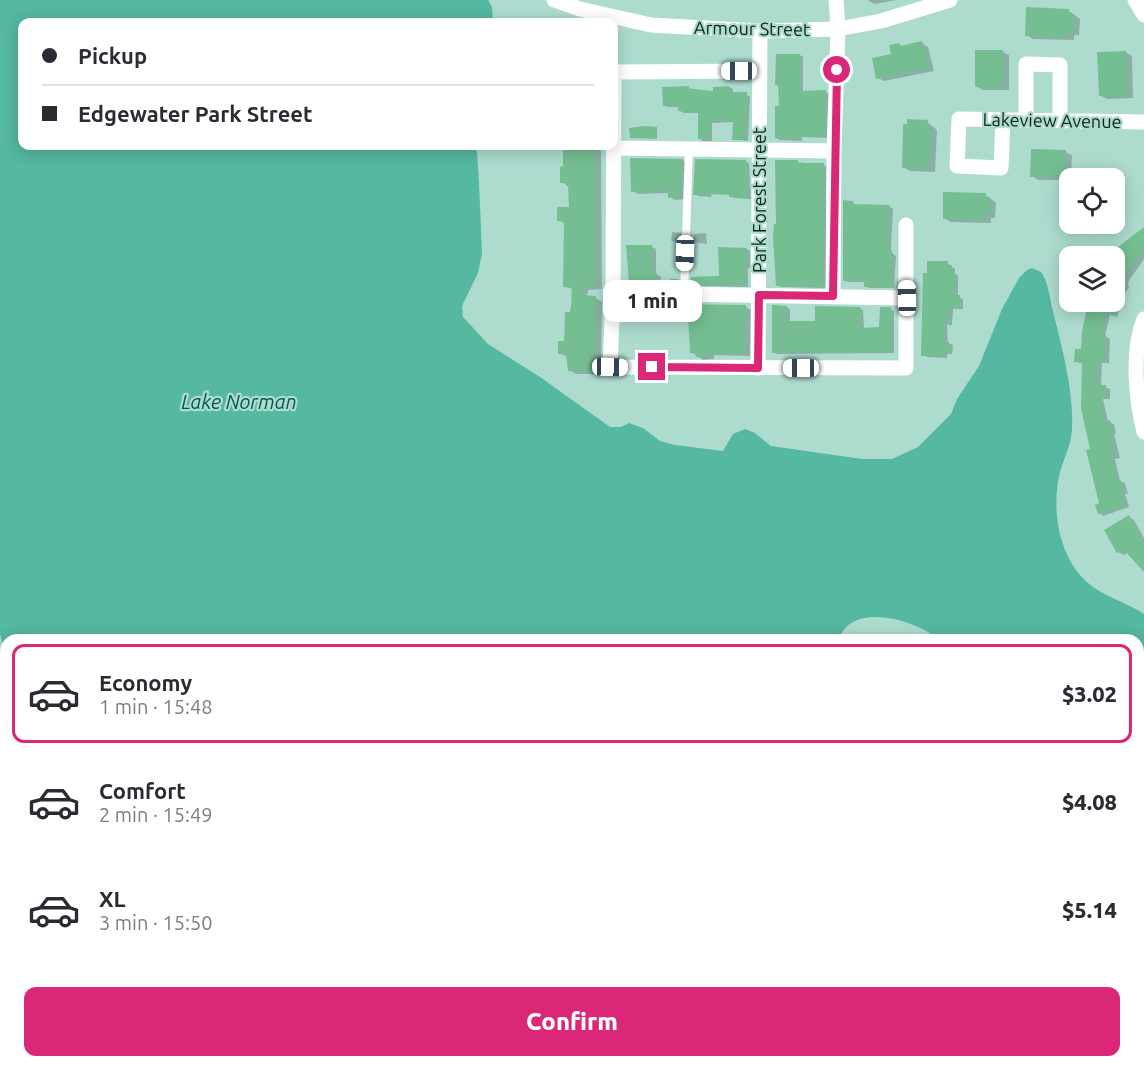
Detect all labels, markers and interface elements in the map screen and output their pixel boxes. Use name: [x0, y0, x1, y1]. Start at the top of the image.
street label: Armour Street: [694, 17, 810, 39]
text: Pickup: [78, 43, 147, 68]
route start: [823, 56, 850, 83]
car: [721, 62, 757, 80]
text: Edgewater Park Street: [78, 101, 312, 126]
street label: Lakeview Avenue: [982, 109, 1122, 131]
street label: Park Forest Street: [749, 127, 769, 273]
map controls: [1059, 168, 1125, 312]
button: locate: [1059, 168, 1125, 234]
car: [675, 235, 695, 271]
button: layers: [1059, 246, 1125, 312]
callout: 1 min: [602, 280, 702, 322]
car: [898, 280, 916, 316]
text: 1 min: [627, 289, 678, 312]
route end: [638, 353, 665, 380]
car: [592, 358, 628, 376]
car: [783, 359, 819, 377]
water label: Lake Norman: [181, 390, 297, 413]
icon: car: [27, 667, 81, 721]
text: Economy: [99, 670, 192, 695]
text: $3.02: [1062, 681, 1117, 706]
text: 1 min · 15:48: [99, 695, 213, 718]
icon: car: [27, 775, 81, 829]
text: Comfort: [99, 778, 186, 803]
text: $4.08: [1062, 789, 1117, 814]
text: 2 min · 15:49: [99, 803, 213, 826]
icon: car: [27, 883, 81, 937]
text: XL: [99, 886, 126, 911]
text: $5.14: [1062, 897, 1117, 922]
text: 3 min · 15:50: [99, 911, 213, 934]
button: Confirm: [24, 987, 1120, 1056]

